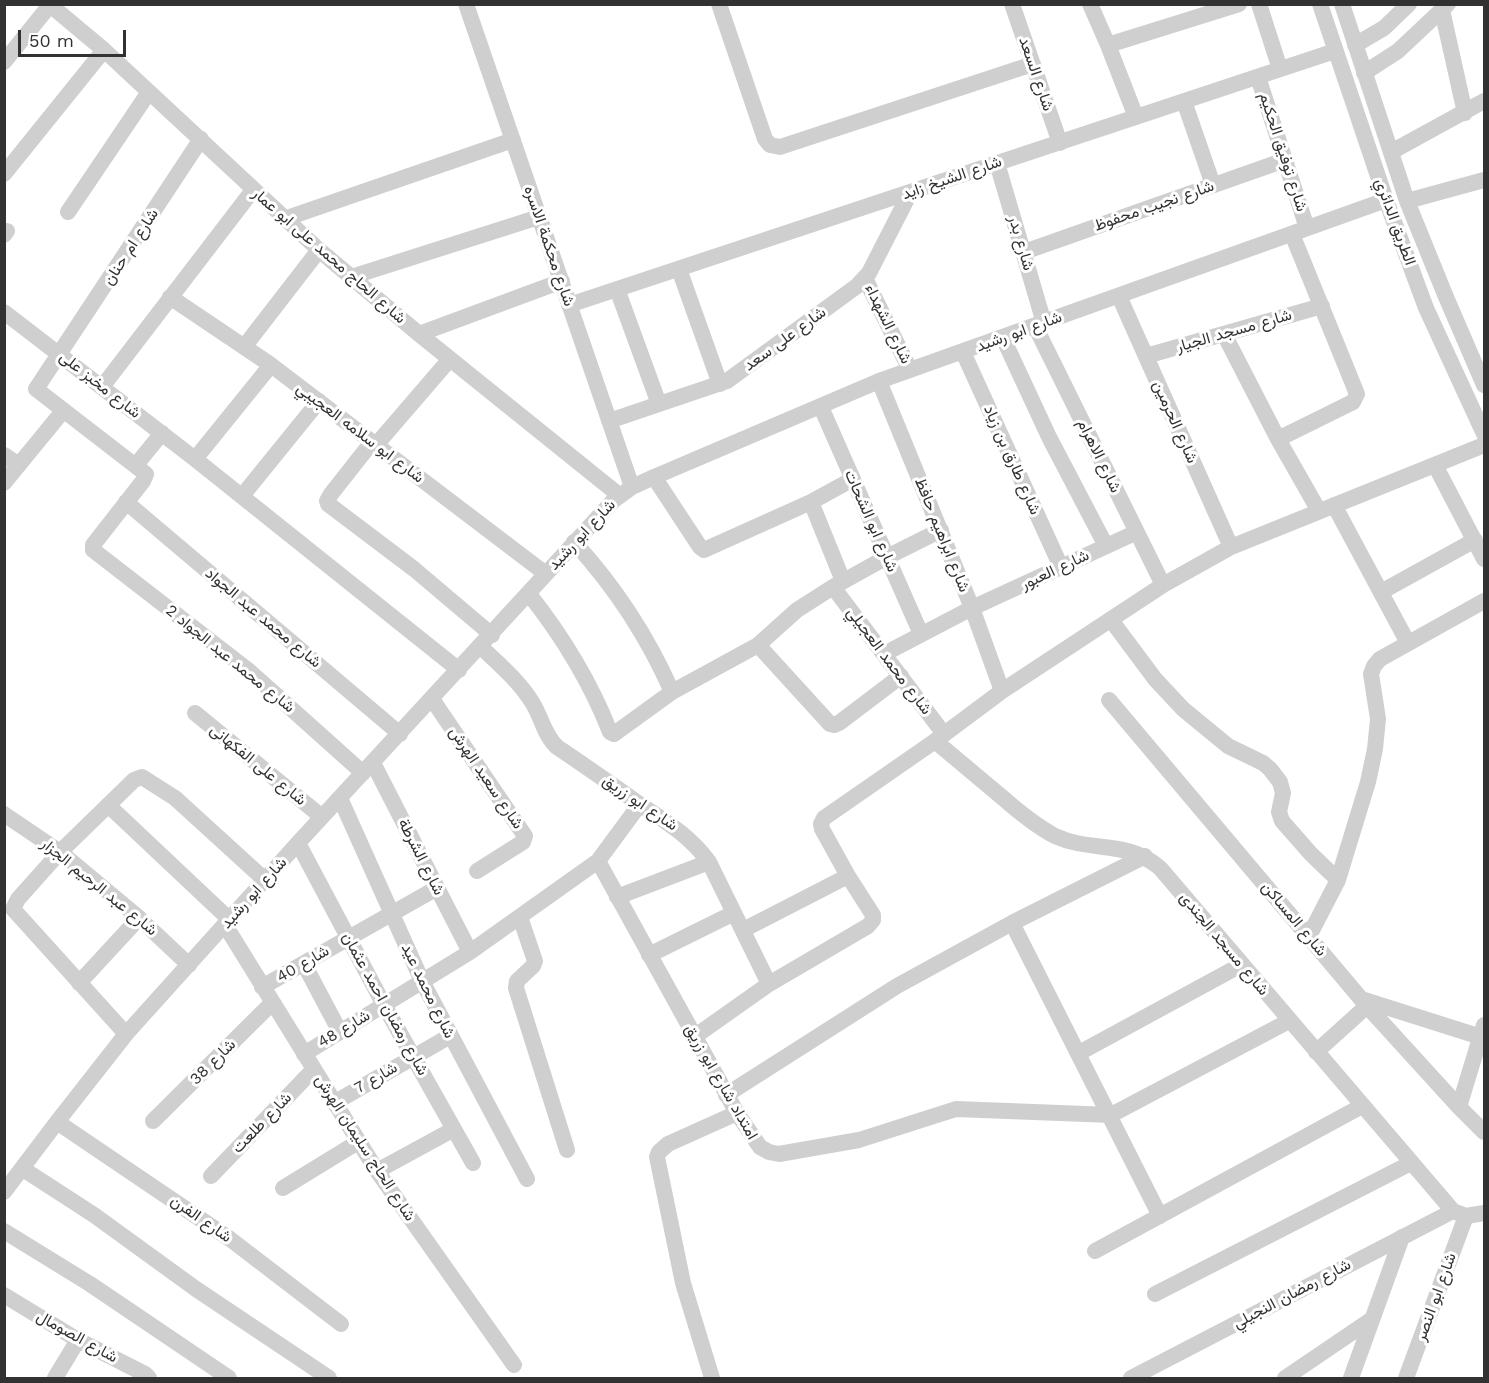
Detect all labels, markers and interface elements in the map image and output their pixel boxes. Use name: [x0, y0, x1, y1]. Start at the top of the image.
scale bar: [21, 18, 129, 56]
text: 50 m: [29, 30, 74, 51]
street label: شارع السعد: [1014, 34, 1058, 114]
street label: شارع توفيق الحكيم: [1255, 90, 1311, 214]
street label: شارع الشيخ زايد: [900, 152, 1004, 204]
street label: شارع نجيب محفوظ: [1091, 176, 1217, 236]
street label: الطريق الدائري: [1370, 176, 1420, 268]
street label: شارع محكمة الاسره: [519, 183, 579, 309]
street label: شارع الحاج محمد على ابو عمار: [248, 184, 410, 328]
street label: شارع ام حنان: [99, 205, 163, 289]
street label: شارع بدر: [1004, 213, 1038, 273]
street label: شارع الشهداء: [860, 281, 916, 367]
street label: شارع على سعد: [740, 303, 830, 375]
street label: شارع مسجد الجيار: [1174, 305, 1294, 357]
street label: شارع ابو رشيد: [974, 308, 1064, 356]
street label: شارع مخبز على: [55, 347, 145, 423]
street label: شارع الحرمين: [1148, 378, 1202, 466]
street label: شارع ابو سلامه العجيبي: [292, 379, 428, 487]
street label: شارع طارق بن زياد: [979, 402, 1045, 518]
street label: شارع الاهرام: [1073, 416, 1125, 496]
street label: شارع ابو الشحات: [840, 467, 902, 575]
street label: شارع ابراهيم حافظ: [910, 475, 974, 595]
street label: شارع ابو رشيد: [544, 496, 620, 574]
street label: شارع العبور: [1018, 546, 1092, 594]
street label: شارع محمد عبد الجواد: [201, 564, 325, 672]
street label: شارع محمد عبد الجواد 2: [162, 601, 298, 717]
street label: شارع محمد العجيلي: [842, 603, 936, 719]
street label: شارع على الفكهانى: [206, 720, 310, 810]
street label: شارع سعيد الهرش: [445, 723, 527, 833]
street label: شارع ابو زريق: [599, 771, 681, 835]
street label: شارع الشرطة: [394, 816, 448, 898]
street label: شارع عبد الرحيم الجزار: [37, 834, 161, 940]
street label: شارع ابو رشيد: [217, 853, 291, 933]
street label: شارع المساكن: [1257, 878, 1331, 960]
street label: شارع مسجد الجندى: [1175, 888, 1273, 1000]
street label: شارع رمضان احمد عثمان: [338, 929, 432, 1079]
street label: شارع 40: [273, 941, 333, 987]
street label: شارع محمد عيد: [397, 941, 459, 1041]
street label: شارع 48: [315, 1006, 373, 1052]
street label: امتداد شارع ابو زريق: [680, 1021, 762, 1143]
street label: شارع 38: [186, 1035, 240, 1089]
street label: شارع 7: [351, 1058, 401, 1098]
street label: شارع الحاج سليمان الهرش: [311, 1071, 419, 1225]
street label: شارع طلعت: [228, 1089, 296, 1157]
street label: شارع الفرن: [167, 1191, 235, 1247]
street label: شارع ابو النصر: [1411, 1250, 1461, 1344]
street label: شارع رمضان النجيلي: [1230, 1255, 1354, 1333]
street label: شارع الصومال: [33, 1307, 121, 1367]

